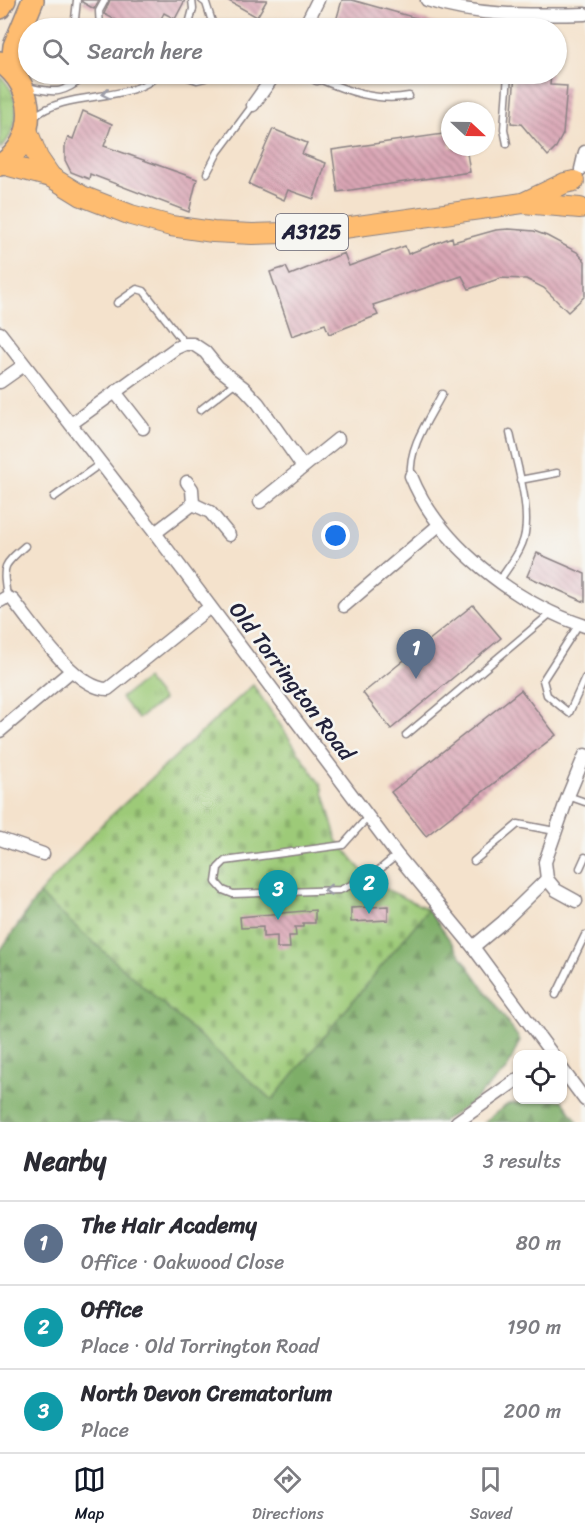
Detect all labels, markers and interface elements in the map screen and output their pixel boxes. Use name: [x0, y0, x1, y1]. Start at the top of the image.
search box: [18, 18, 567, 84]
text: Search here: [87, 32, 203, 71]
icon: search: [39, 35, 72, 68]
one-way arrow: [101, 87, 111, 100]
north arrow: [441, 102, 495, 156]
road number: A3125: [276, 214, 348, 250]
your location: [321, 521, 350, 550]
street label: Old Torrington Road: [219, 593, 366, 770]
pin: 1: [396, 630, 436, 679]
pin: 2: [350, 864, 388, 914]
pin: 3: [258, 870, 298, 920]
one-way arrow: [323, 884, 332, 897]
map controls: [513, 1050, 567, 1104]
button: locate: [513, 1050, 567, 1104]
text: Nearby: [24, 1138, 106, 1184]
text: 3 results: [483, 1144, 561, 1179]
text: The Hair Academy: [81, 1206, 257, 1245]
text: 1: [39, 1226, 48, 1261]
text: 80 m: [516, 1226, 561, 1261]
text: Office · Oakwood Close: [81, 1245, 284, 1280]
text: Office: [81, 1290, 143, 1329]
text: 2: [38, 1310, 49, 1345]
text: 190 m: [507, 1310, 561, 1345]
text: Place · Old Torrington Road: [81, 1329, 319, 1364]
text: North Devon Crematorium: [81, 1374, 332, 1413]
text: 3: [38, 1394, 49, 1429]
text: 200 m: [504, 1394, 561, 1429]
text: Place: [81, 1413, 129, 1448]
tab: Map: [73, 1463, 106, 1528]
tab: Directions: [252, 1463, 324, 1528]
tab: Saved: [470, 1463, 512, 1528]

